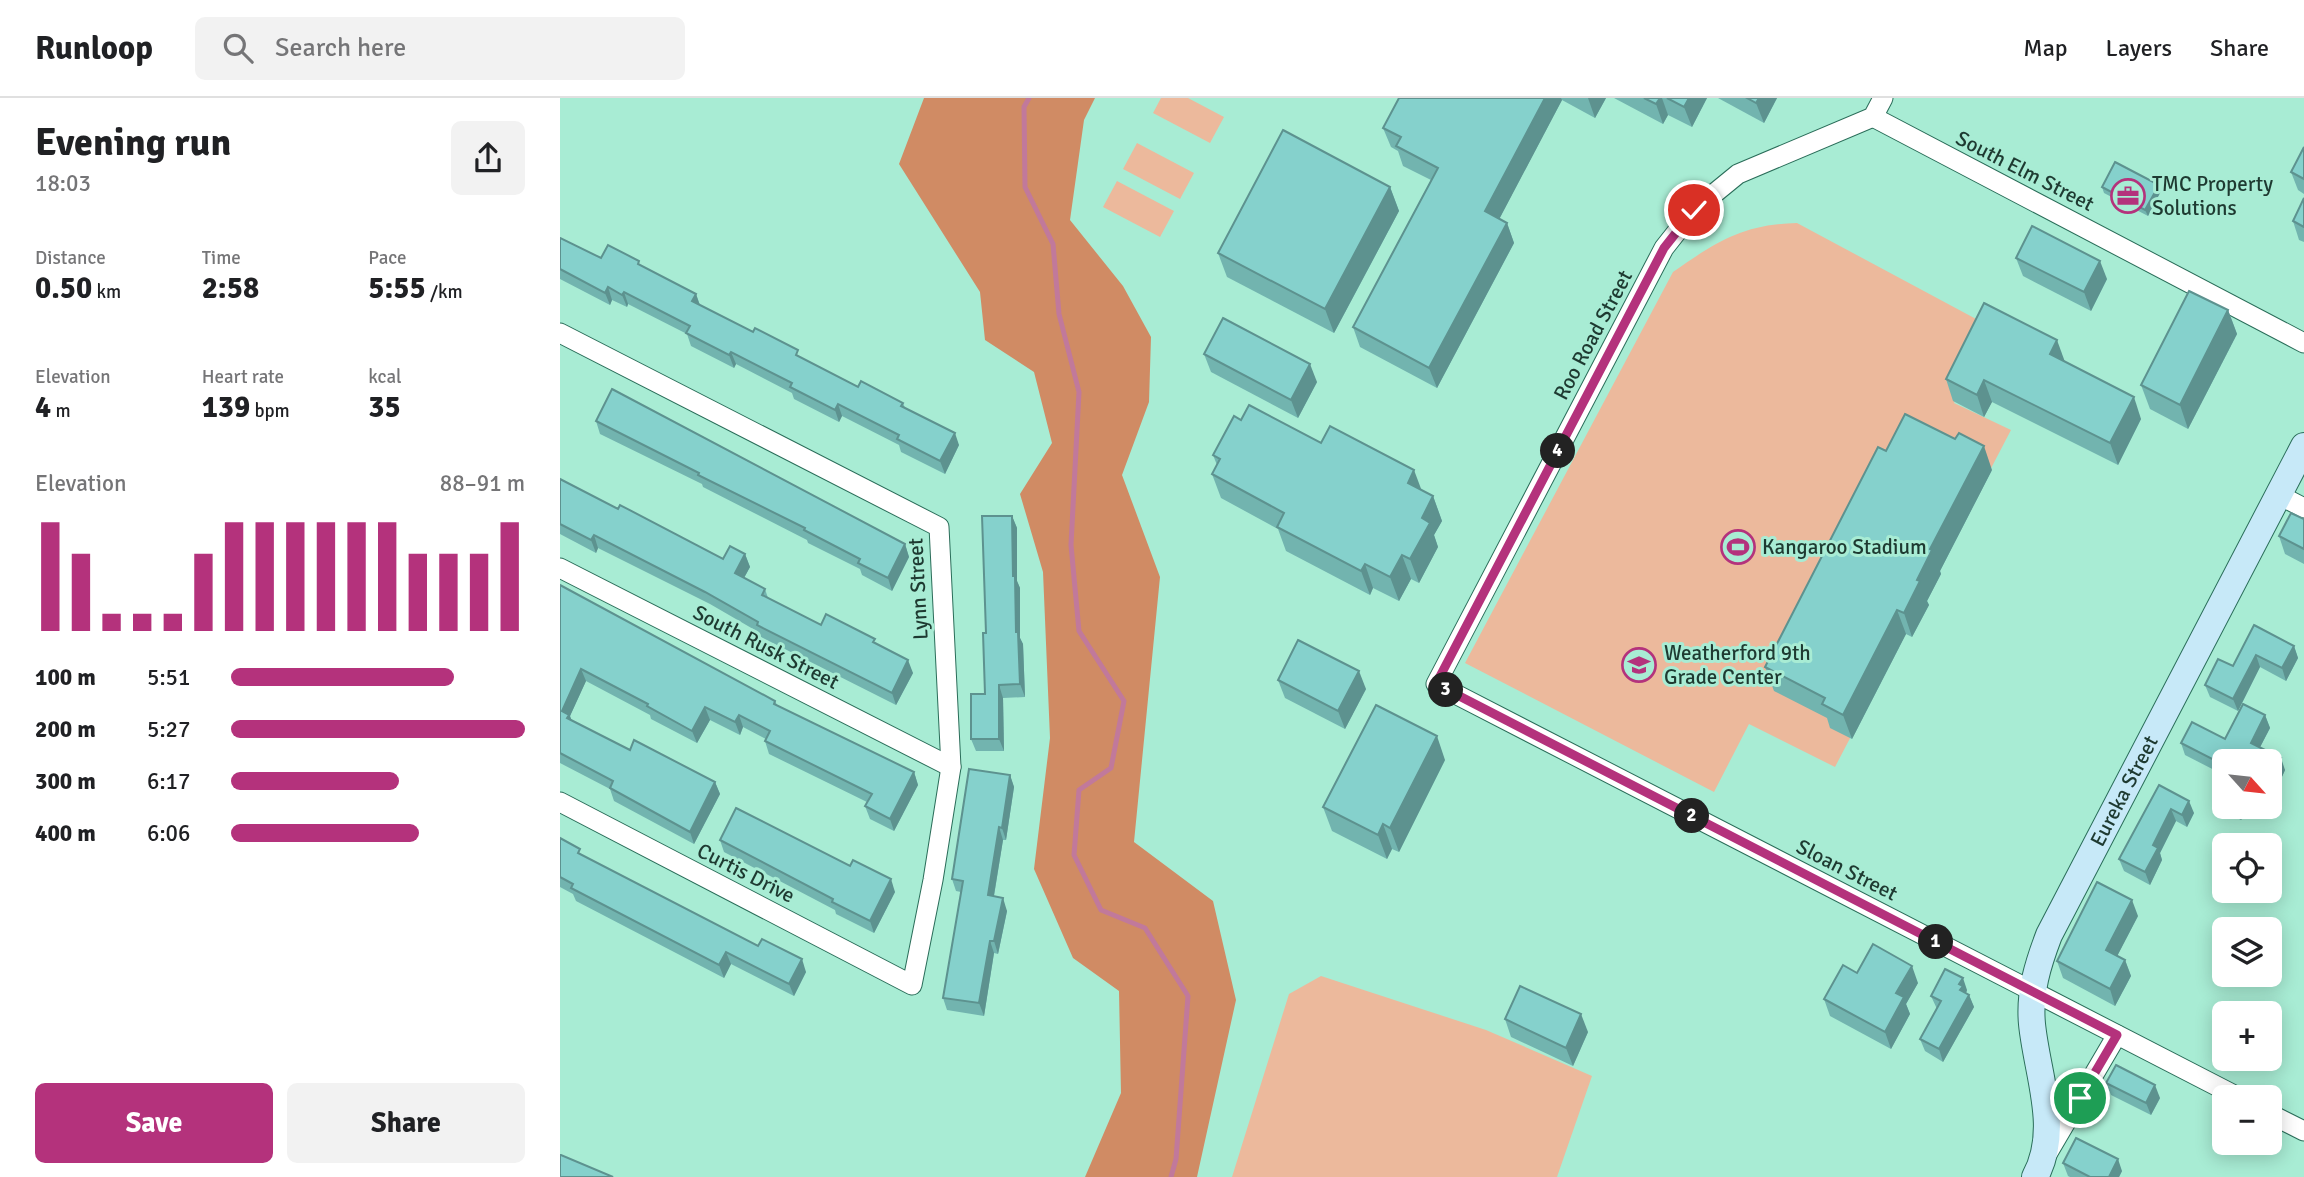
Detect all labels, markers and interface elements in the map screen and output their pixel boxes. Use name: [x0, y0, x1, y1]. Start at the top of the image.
search box: [195, 17, 685, 80]
text: Runloop: [35, 28, 153, 69]
icon: search: [219, 29, 257, 67]
text: Search here: [275, 32, 406, 64]
text: Map: [2023, 33, 2068, 63]
text: Layers: [2106, 33, 2172, 63]
text: Share: [2210, 33, 2269, 63]
text: Evening run: [35, 119, 231, 166]
button: share: [451, 121, 525, 195]
street label: South Elm Street: [1952, 125, 2098, 217]
text: 18:03: [35, 169, 91, 198]
place label: TMC Property Solutions: [2152, 171, 2273, 221]
office icon: TMC Property Solutions: [2109, 177, 2147, 215]
pin: [1664, 180, 1724, 240]
icon: check: [1675, 191, 1713, 229]
text: Distance: [35, 246, 106, 270]
text: Time: [202, 246, 241, 270]
text: Pace: [368, 246, 407, 270]
street label: Roo Road Street: [1548, 266, 1638, 404]
text: 0.50: [35, 270, 92, 307]
text: 2:58: [202, 270, 259, 307]
text: 5:55: [368, 270, 426, 307]
text: km: [92, 280, 121, 304]
text: /km: [426, 280, 463, 304]
text: Elevation: [35, 365, 111, 389]
text: Heart rate: [202, 365, 284, 389]
text: kcal: [368, 365, 402, 389]
text: 4: [35, 389, 51, 426]
text: 139: [202, 389, 250, 426]
text: 35: [368, 389, 401, 426]
text: m: [51, 399, 71, 423]
text: bpm: [250, 399, 290, 423]
pin: 4: [1541, 434, 1576, 468]
text: 4: [1552, 438, 1563, 462]
text: Elevation: [35, 469, 127, 498]
text: 88–91 m: [440, 469, 525, 498]
sports icon: Kangaroo Stadium: [1719, 528, 1757, 566]
place label: Kangaroo Stadium: [1762, 534, 1927, 560]
street label: Lynn Street: [902, 537, 934, 641]
street label: South Rusk Street: [689, 599, 843, 695]
place label: Weatherford 9th Grade Center: [1664, 640, 1811, 690]
school or university icon: Weatherford 9th Grade Center: [1620, 646, 1658, 684]
text: 100 m: [35, 663, 96, 692]
text: 5:51: [147, 663, 190, 692]
pin: 3: [1428, 672, 1463, 708]
text: 3: [1440, 677, 1451, 701]
text: 200 m: [35, 715, 96, 744]
text: 5:27: [147, 715, 190, 744]
street label: Eureka Street: [2084, 731, 2164, 851]
north arrow: [2212, 749, 2282, 819]
map controls: [2212, 749, 2282, 1155]
text: 300 m: [35, 767, 96, 796]
text: 6:17: [147, 767, 190, 796]
pin: 2: [1674, 798, 1710, 834]
text: 2: [1686, 803, 1697, 827]
text: 400 m: [35, 819, 96, 848]
text: 6:06: [147, 819, 190, 848]
street label: Sloan Street: [1792, 833, 1902, 907]
button: locate: [2212, 833, 2282, 903]
street label: Curtis Drive: [693, 837, 799, 909]
button: layers: [2212, 917, 2282, 987]
pin: 1: [1918, 924, 1954, 960]
text: 1: [1930, 929, 1941, 953]
button: +: [2212, 1001, 2282, 1071]
pin: [2050, 1068, 2110, 1128]
icon: arrive: [2061, 1079, 2099, 1117]
button: Save: [35, 1083, 273, 1163]
button: Share: [287, 1083, 525, 1163]
button: −: [2212, 1085, 2282, 1155]

